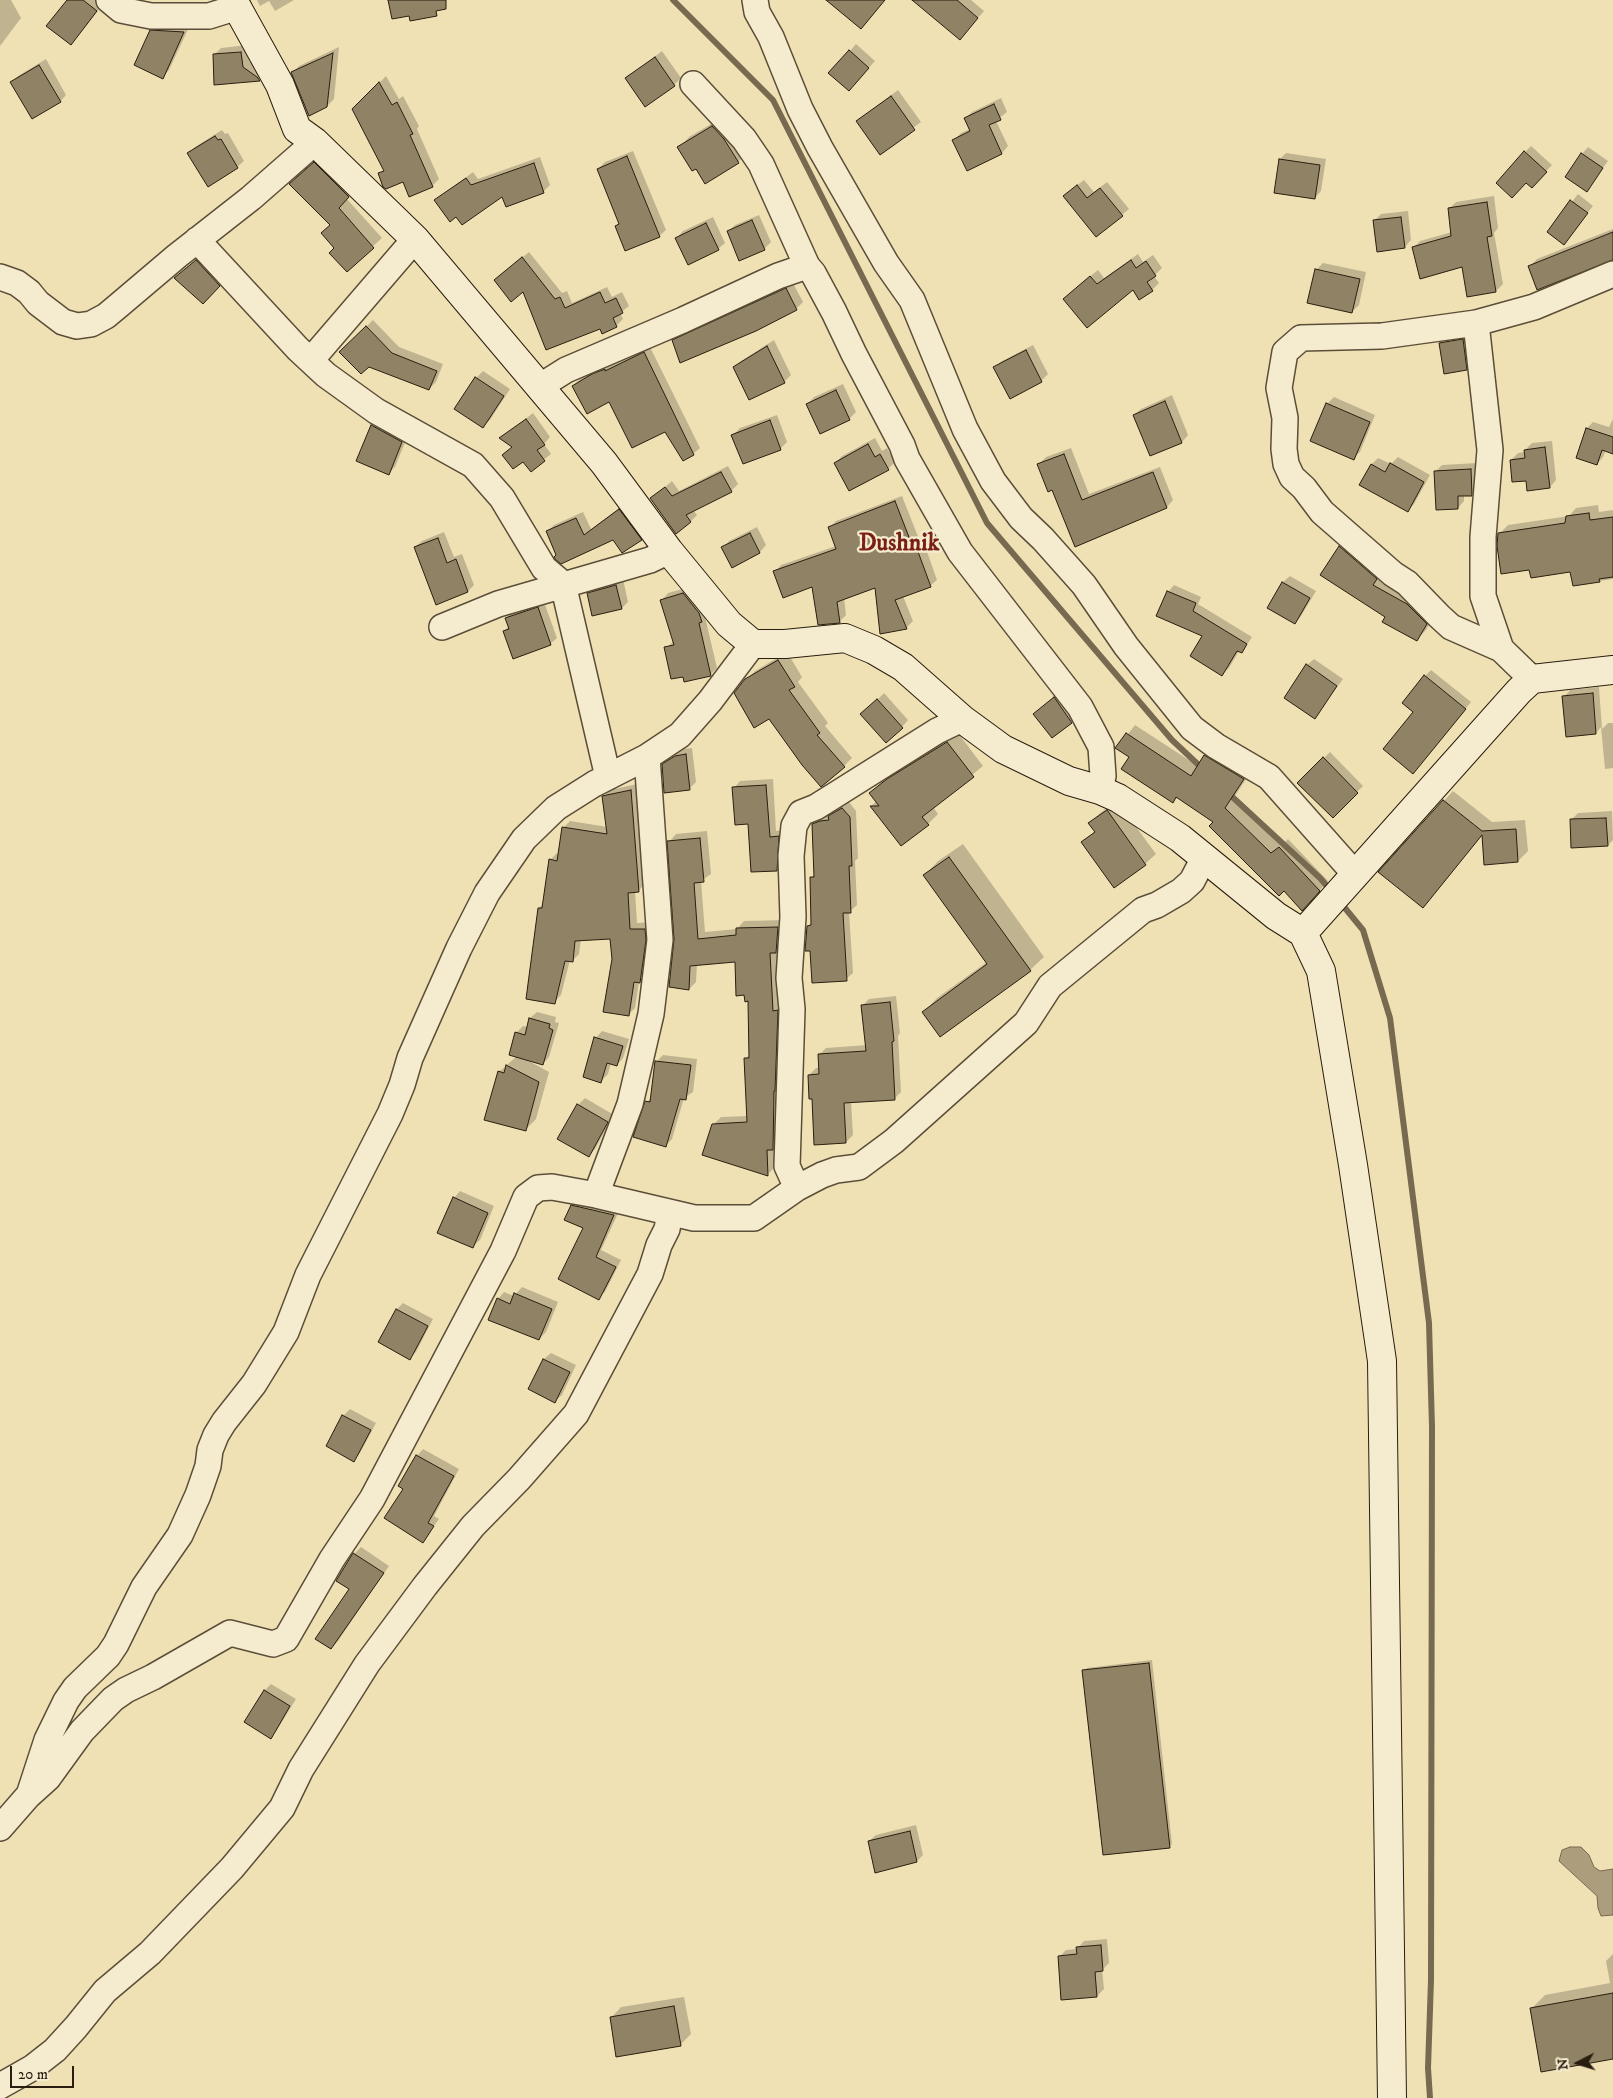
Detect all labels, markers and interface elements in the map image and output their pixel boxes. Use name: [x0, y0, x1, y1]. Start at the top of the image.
district label: Dushnik: [859, 531, 939, 559]
north arrow: [1553, 2038, 1603, 2088]
scale bar: [12, 2056, 76, 2088]
text: N: [1554, 2058, 1573, 2071]
text: 20 m: [18, 2065, 48, 2084]

